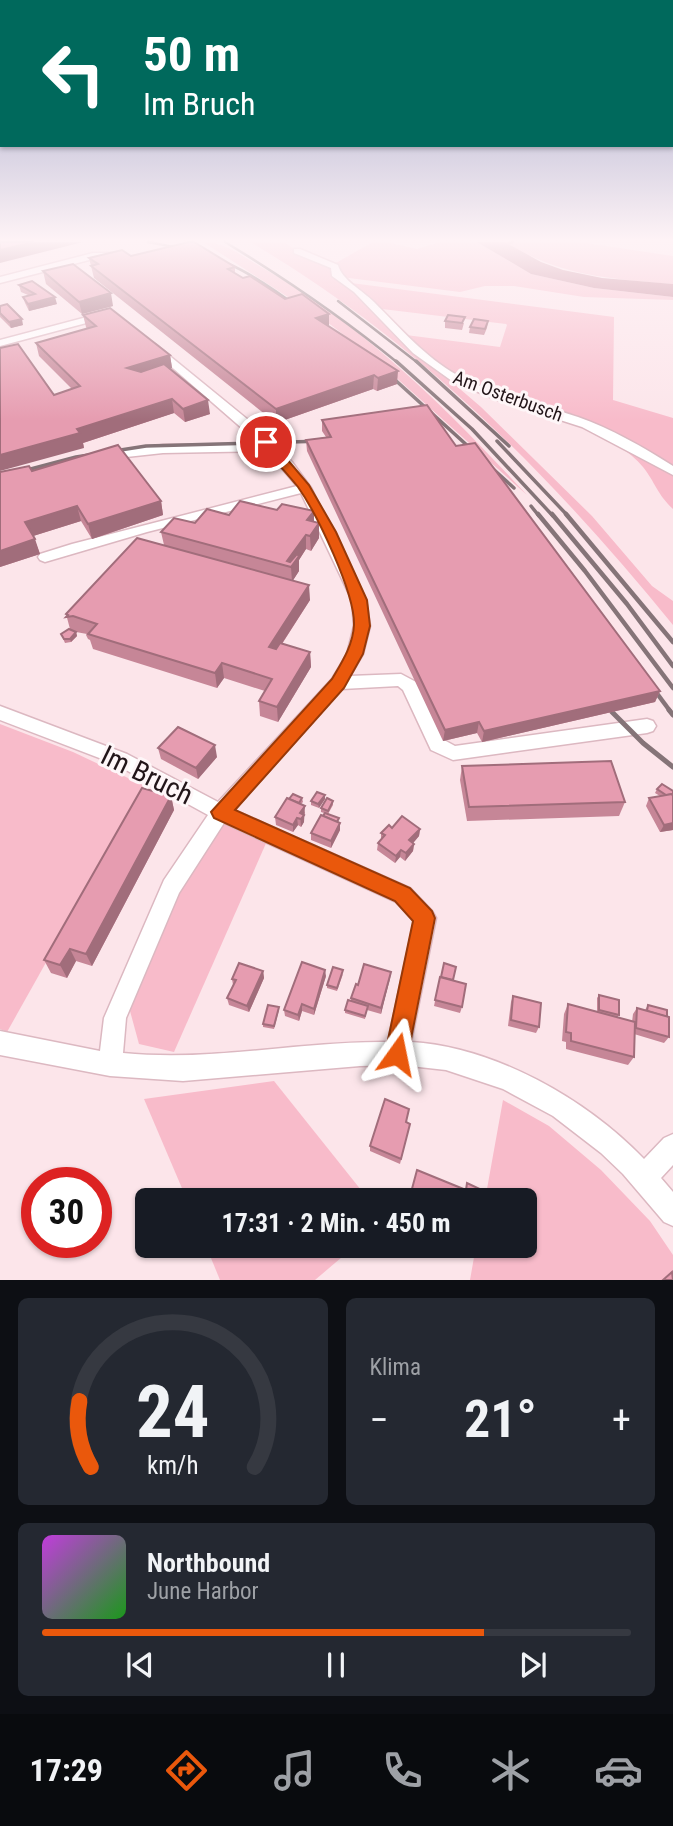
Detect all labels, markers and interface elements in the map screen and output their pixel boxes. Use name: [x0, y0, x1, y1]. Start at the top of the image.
text: 50 m: [143, 26, 240, 83]
icon: left: [28, 28, 119, 119]
text: Im Bruch: [143, 85, 255, 123]
street label: Am Osterbusch: [450, 365, 566, 427]
pin: [236, 412, 296, 472]
icon: arrive: [247, 423, 285, 461]
street label: Im Bruch: [96, 739, 198, 811]
position arrow: [360, 1017, 434, 1091]
speed limit sign: 30: [21, 1167, 112, 1258]
text: 17:31 · 2 Min. · 450 m: [222, 1208, 450, 1238]
text: Klima: [370, 1354, 421, 1381]
text: 24: [136, 1370, 210, 1456]
text: 21°: [464, 1389, 537, 1450]
text: −: [370, 1398, 389, 1442]
text: +: [612, 1398, 631, 1442]
text: km/h: [147, 1451, 198, 1480]
text: Northbound: [147, 1548, 270, 1578]
text: June Harbor: [147, 1578, 259, 1605]
icon: previous: [121, 1646, 159, 1684]
icon: pause: [317, 1646, 355, 1684]
icon: next: [514, 1646, 552, 1684]
icon: directions: [162, 1746, 211, 1795]
icon: music: [270, 1746, 319, 1795]
icon: phone: [378, 1746, 427, 1795]
icon: climate: [486, 1746, 535, 1795]
icon: car: [594, 1746, 643, 1795]
text: 17:29: [30, 1751, 103, 1789]

